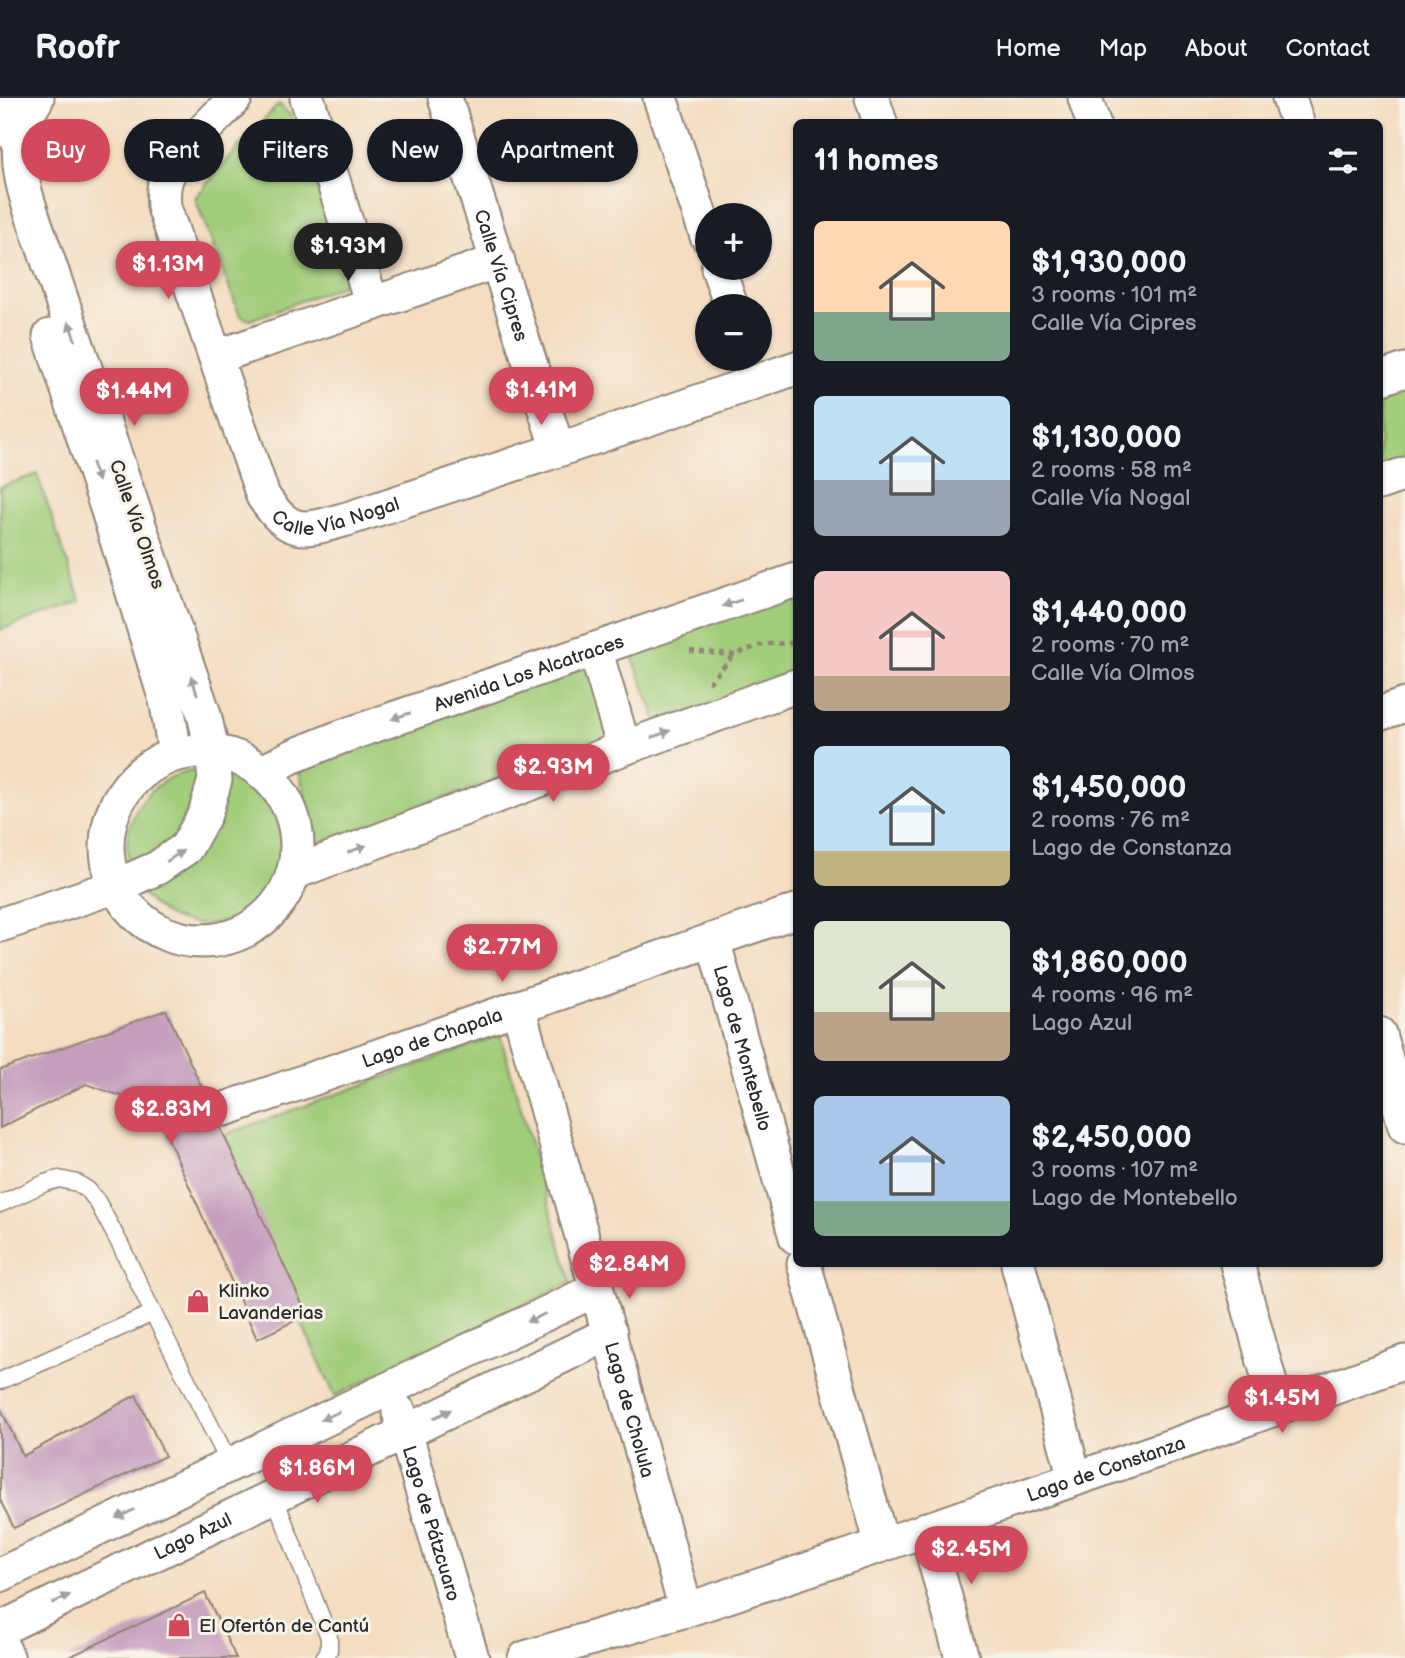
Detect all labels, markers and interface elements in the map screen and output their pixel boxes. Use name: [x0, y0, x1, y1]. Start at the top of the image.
text: Roofr: [35, 28, 120, 68]
text: Home: [996, 34, 1061, 63]
text: Map: [1099, 34, 1147, 63]
text: About: [1185, 34, 1247, 63]
text: Contact: [1285, 34, 1370, 63]
chip: Buy: [21, 119, 110, 182]
chip: Rent: [124, 119, 224, 182]
chip: Filters: [238, 119, 353, 182]
chip: New: [367, 119, 463, 182]
chip: Apartment: [477, 119, 638, 182]
icon: filters: [1324, 142, 1362, 180]
text: 11 homes: [814, 143, 938, 179]
map controls: [695, 203, 772, 371]
button: +: [695, 203, 772, 280]
street label: Calle Vía Cipres: [469, 207, 532, 344]
pin: $1.93M: [291, 223, 405, 283]
text: $1.93M: [310, 232, 386, 260]
pin: $1.13M: [111, 242, 225, 301]
text: $1,930,000: [1031, 245, 1187, 281]
icon: home: [870, 249, 954, 333]
text: $1.13M: [132, 250, 204, 278]
text: 3 rooms · 101 m²: [1031, 281, 1197, 309]
button: −: [695, 294, 772, 371]
text: Calle Vía Cipres: [1031, 309, 1196, 337]
one-way arrow: [66, 320, 77, 341]
pin: $1.44M: [77, 368, 191, 428]
pin: $1.41M: [484, 368, 598, 427]
text: $1.41M: [505, 376, 577, 404]
text: $1.44M: [96, 377, 172, 405]
text: $1,130,000: [1031, 420, 1182, 456]
icon: home: [870, 424, 954, 508]
text: 2 rooms · 58 m²: [1031, 456, 1192, 484]
street label: Calle Vía Olmos: [104, 457, 169, 592]
one-way arrow: [90, 461, 101, 482]
text: Calle Vía Nogal: [1031, 484, 1190, 512]
street label: Calle Vía Nogal: [266, 493, 402, 541]
text: $1,440,000: [1031, 595, 1187, 631]
one-way arrow: [721, 598, 742, 609]
icon: home: [870, 599, 954, 683]
street label: Avenida Los Alcatraces: [431, 630, 627, 717]
text: 2 rooms · 70 m²: [1031, 631, 1190, 659]
text: Calle Vía Olmos: [1031, 659, 1195, 687]
one-way arrow: [188, 674, 199, 695]
one-way arrow: [390, 711, 411, 722]
one-way arrow: [651, 728, 672, 739]
pin: $2.93M: [496, 744, 610, 804]
text: $2.93M: [513, 753, 593, 781]
text: $1,450,000: [1031, 770, 1186, 806]
icon: home: [870, 774, 954, 858]
text: 2 rooms · 76 m²: [1031, 806, 1190, 834]
text: Lago de Constanza: [1031, 834, 1232, 862]
one-way arrow: [346, 843, 367, 854]
one-way arrow: [165, 850, 184, 863]
pin: $2.77M: [445, 924, 559, 984]
text: $2.77M: [462, 933, 542, 961]
text: $1,860,000: [1031, 945, 1188, 981]
icon: home: [870, 949, 954, 1033]
street label: Lago de Montebello: [708, 963, 776, 1134]
text: 4 rooms · 96 m²: [1031, 981, 1193, 1009]
street label: Lago de Chapala: [359, 1004, 506, 1074]
text: Lago Azul: [1031, 1009, 1132, 1037]
pin: $2.83M: [114, 1086, 228, 1146]
text: $2.83M: [130, 1095, 212, 1123]
text: $2,450,000: [1031, 1120, 1192, 1156]
icon: home: [870, 1124, 954, 1208]
text: 3 rooms · 107 m²: [1031, 1156, 1198, 1184]
text: Lago de Montebello: [1031, 1184, 1238, 1212]
pin: $2.84M: [572, 1242, 686, 1301]
text: $2.84M: [588, 1250, 670, 1278]
place label: Klinko Lavanderias: [218, 1280, 323, 1325]
shop icon: Klinko Lavanderias: [184, 1287, 212, 1315]
one-way arrow: [526, 1313, 546, 1324]
street label: Lago de Cholula: [599, 1340, 659, 1481]
pin: $1.45M: [1225, 1376, 1339, 1435]
text: $1.45M: [1244, 1384, 1320, 1412]
one-way arrow: [432, 1408, 453, 1419]
one-way arrow: [320, 1410, 340, 1422]
street label: Lago de Constanza: [1024, 1432, 1189, 1508]
street label: Lago de Pátzcuaro: [397, 1443, 464, 1604]
pin: $1.86M: [260, 1446, 374, 1505]
text: $1.86M: [278, 1454, 356, 1482]
street label: Lago Azul: [151, 1508, 236, 1566]
one-way arrow: [115, 1509, 135, 1520]
pin: $2.45M: [914, 1526, 1028, 1586]
text: $2.45M: [931, 1535, 1011, 1563]
one-way arrow: [51, 1593, 71, 1604]
shop icon: El Ofertón de Cantú: [165, 1611, 193, 1639]
place label: El Ofertón de Cantú: [199, 1615, 369, 1638]

